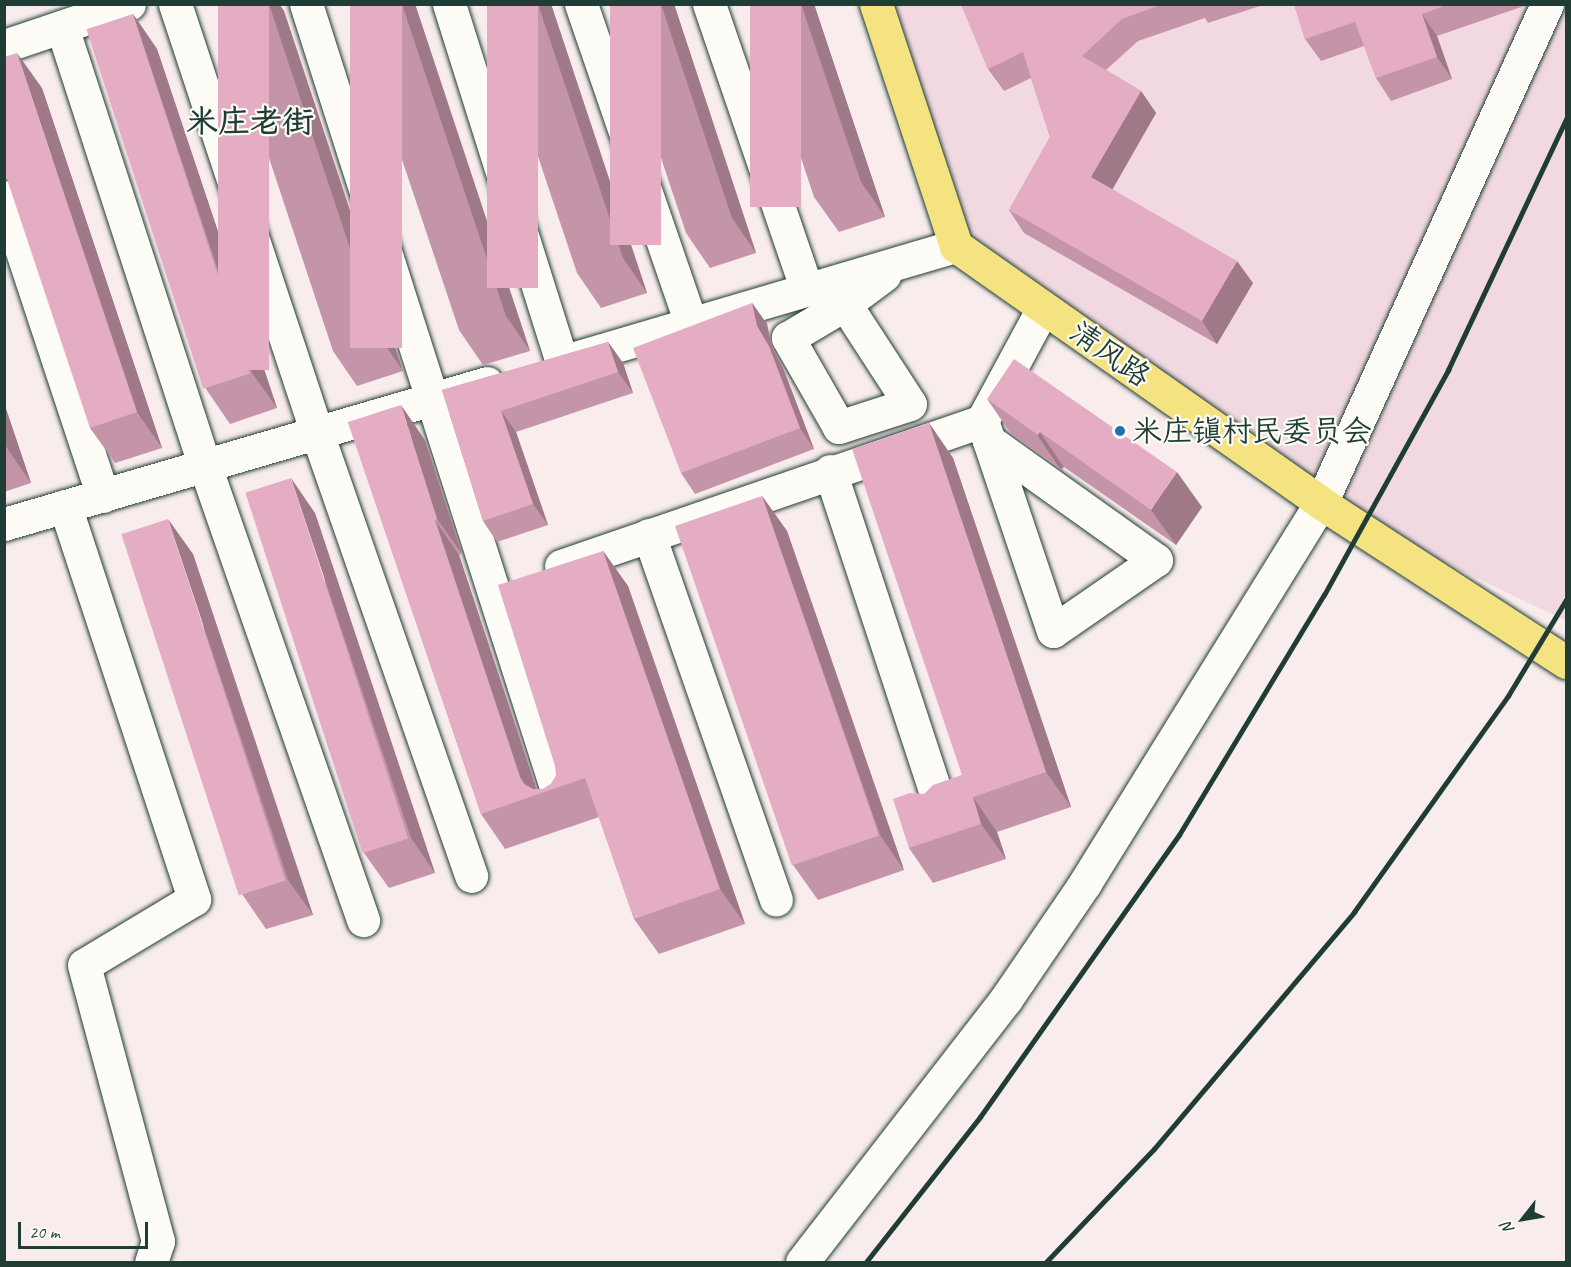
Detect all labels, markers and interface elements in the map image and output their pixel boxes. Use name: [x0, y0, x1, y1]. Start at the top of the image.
district label: 米庄老街: [186, 103, 314, 141]
street label: 清风路: [1063, 313, 1157, 395]
place label: 米庄镇村民委员会: [1132, 413, 1372, 449]
marker: 米庄镇村民委员会: [1113, 424, 1127, 438]
north arrow: [1493, 1189, 1553, 1249]
scale bar: [21, 1210, 152, 1248]
text: N: [1496, 1219, 1519, 1238]
text: 20 m: [29, 1221, 60, 1243]

